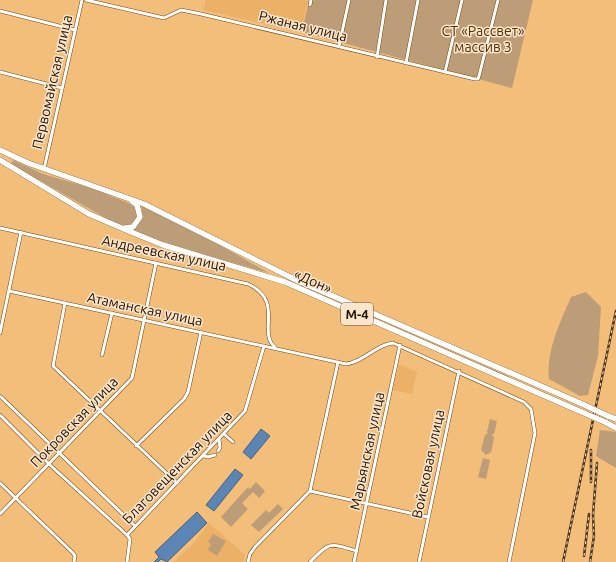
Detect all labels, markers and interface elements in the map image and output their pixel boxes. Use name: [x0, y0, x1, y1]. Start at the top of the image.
street label: Ржаная улица: [257, 7, 349, 45]
street label: Первомайская улица: [29, 13, 75, 151]
park label: СТ «Рассвет» массив 3: [441, 23, 525, 55]
street label: Андреевская улица: [100, 232, 228, 274]
street label: «Дон»: [292, 266, 335, 296]
street label: Атаманская улица: [86, 289, 204, 329]
road number: М-4: [341, 303, 373, 325]
street label: Покровская улица: [27, 374, 121, 470]
street label: Марьянская улица: [347, 390, 387, 512]
street label: Благовещенская улица: [119, 407, 235, 527]
street label: Войсковая улица: [409, 408, 447, 520]

